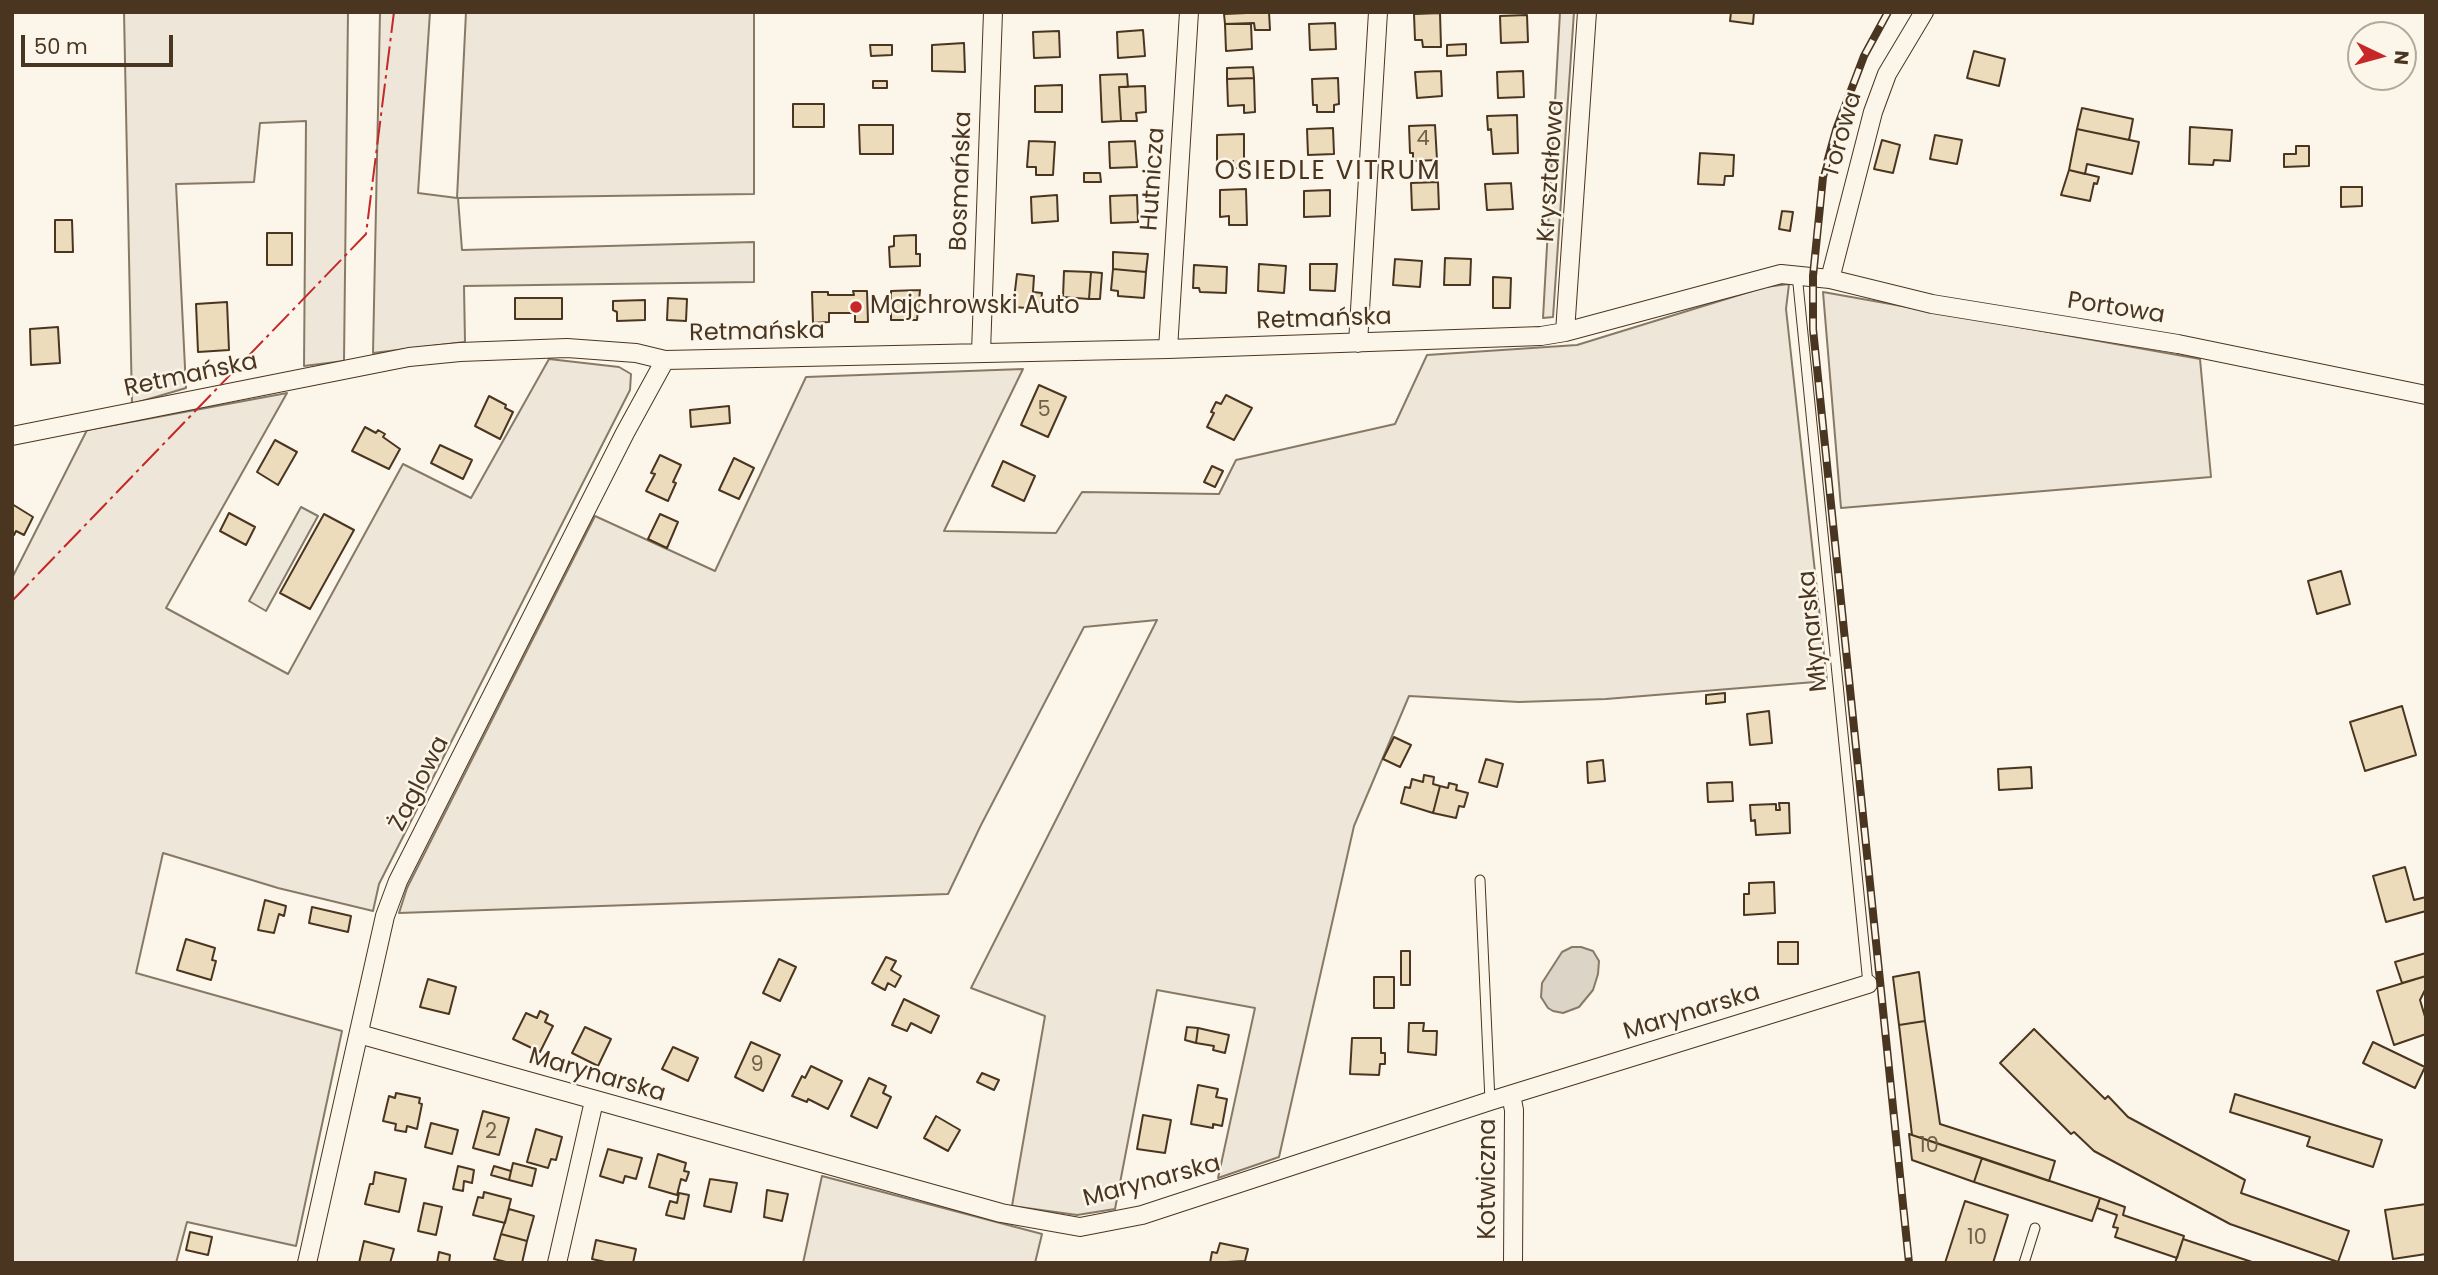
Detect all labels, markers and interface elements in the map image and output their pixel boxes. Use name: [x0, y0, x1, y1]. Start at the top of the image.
scale bar: [24, 21, 177, 65]
north arrow: [2347, 21, 2417, 91]
text: 50 m: [34, 32, 88, 61]
text: N: [2387, 49, 2415, 66]
street label: Torowa: [1817, 88, 1869, 182]
street label: Kryształowa: [1533, 99, 1571, 243]
street label: Bosmańska: [945, 111, 979, 251]
street label: Hutnicza: [1136, 126, 1172, 232]
house number: 4: [1416, 127, 1430, 153]
district label: OSIEDLE VITRUM: [1216, 156, 1440, 188]
street label: Portowa: [2065, 287, 2167, 331]
place label: Majchrowski Auto: [870, 293, 1080, 321]
marker: Majchrowski Auto: [848, 299, 864, 315]
street label: Retmańska: [1256, 303, 1392, 337]
street label: Retmańska: [689, 317, 825, 349]
street label: Retmańska: [122, 348, 260, 404]
house number: 5: [1037, 398, 1051, 424]
street label: Młynarska: [1793, 569, 1835, 693]
street label: Żaglowa: [384, 732, 456, 836]
street label: Marynarska: [1620, 979, 1764, 1047]
street label: Marynarska: [525, 1043, 669, 1109]
house number: 9: [750, 1053, 764, 1079]
street label: Kotwiczna: [1475, 1118, 1503, 1240]
house number: 2: [485, 1120, 497, 1146]
house number: 10: [1919, 1134, 1939, 1160]
street label: Marynarska: [1080, 1150, 1224, 1214]
house number: 10: [1967, 1226, 1987, 1252]

